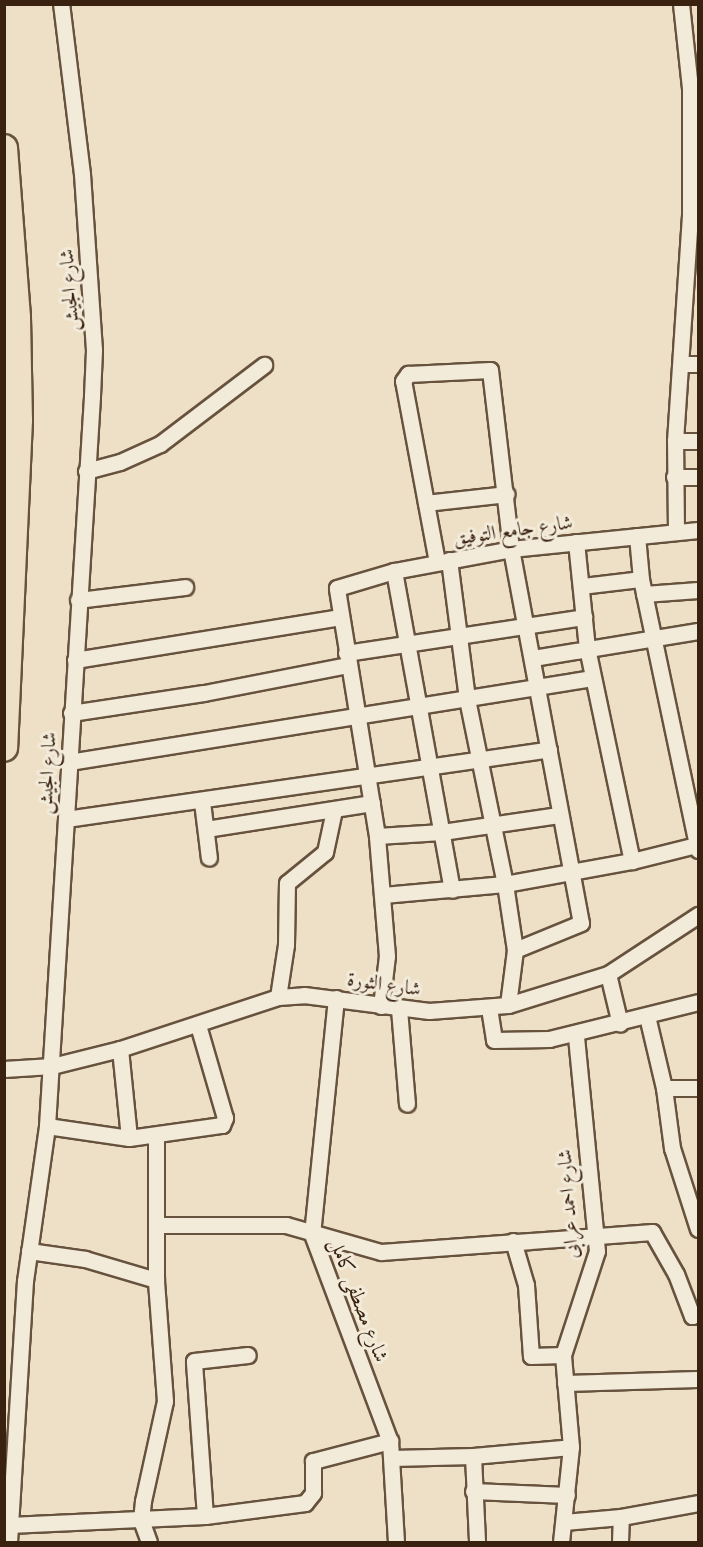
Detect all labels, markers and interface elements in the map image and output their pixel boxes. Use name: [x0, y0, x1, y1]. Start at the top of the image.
street label: شارع الجيش: [54, 248, 84, 332]
street label: شارع جامع التوفيق: [452, 510, 574, 550]
street label: شارع الجيش: [33, 731, 61, 815]
street label: شارع الثورة: [346, 967, 422, 1001]
street label: شارع احمد عرابى: [552, 1148, 584, 1260]
street label: شارع مصطفى كامل: [324, 1235, 394, 1365]

